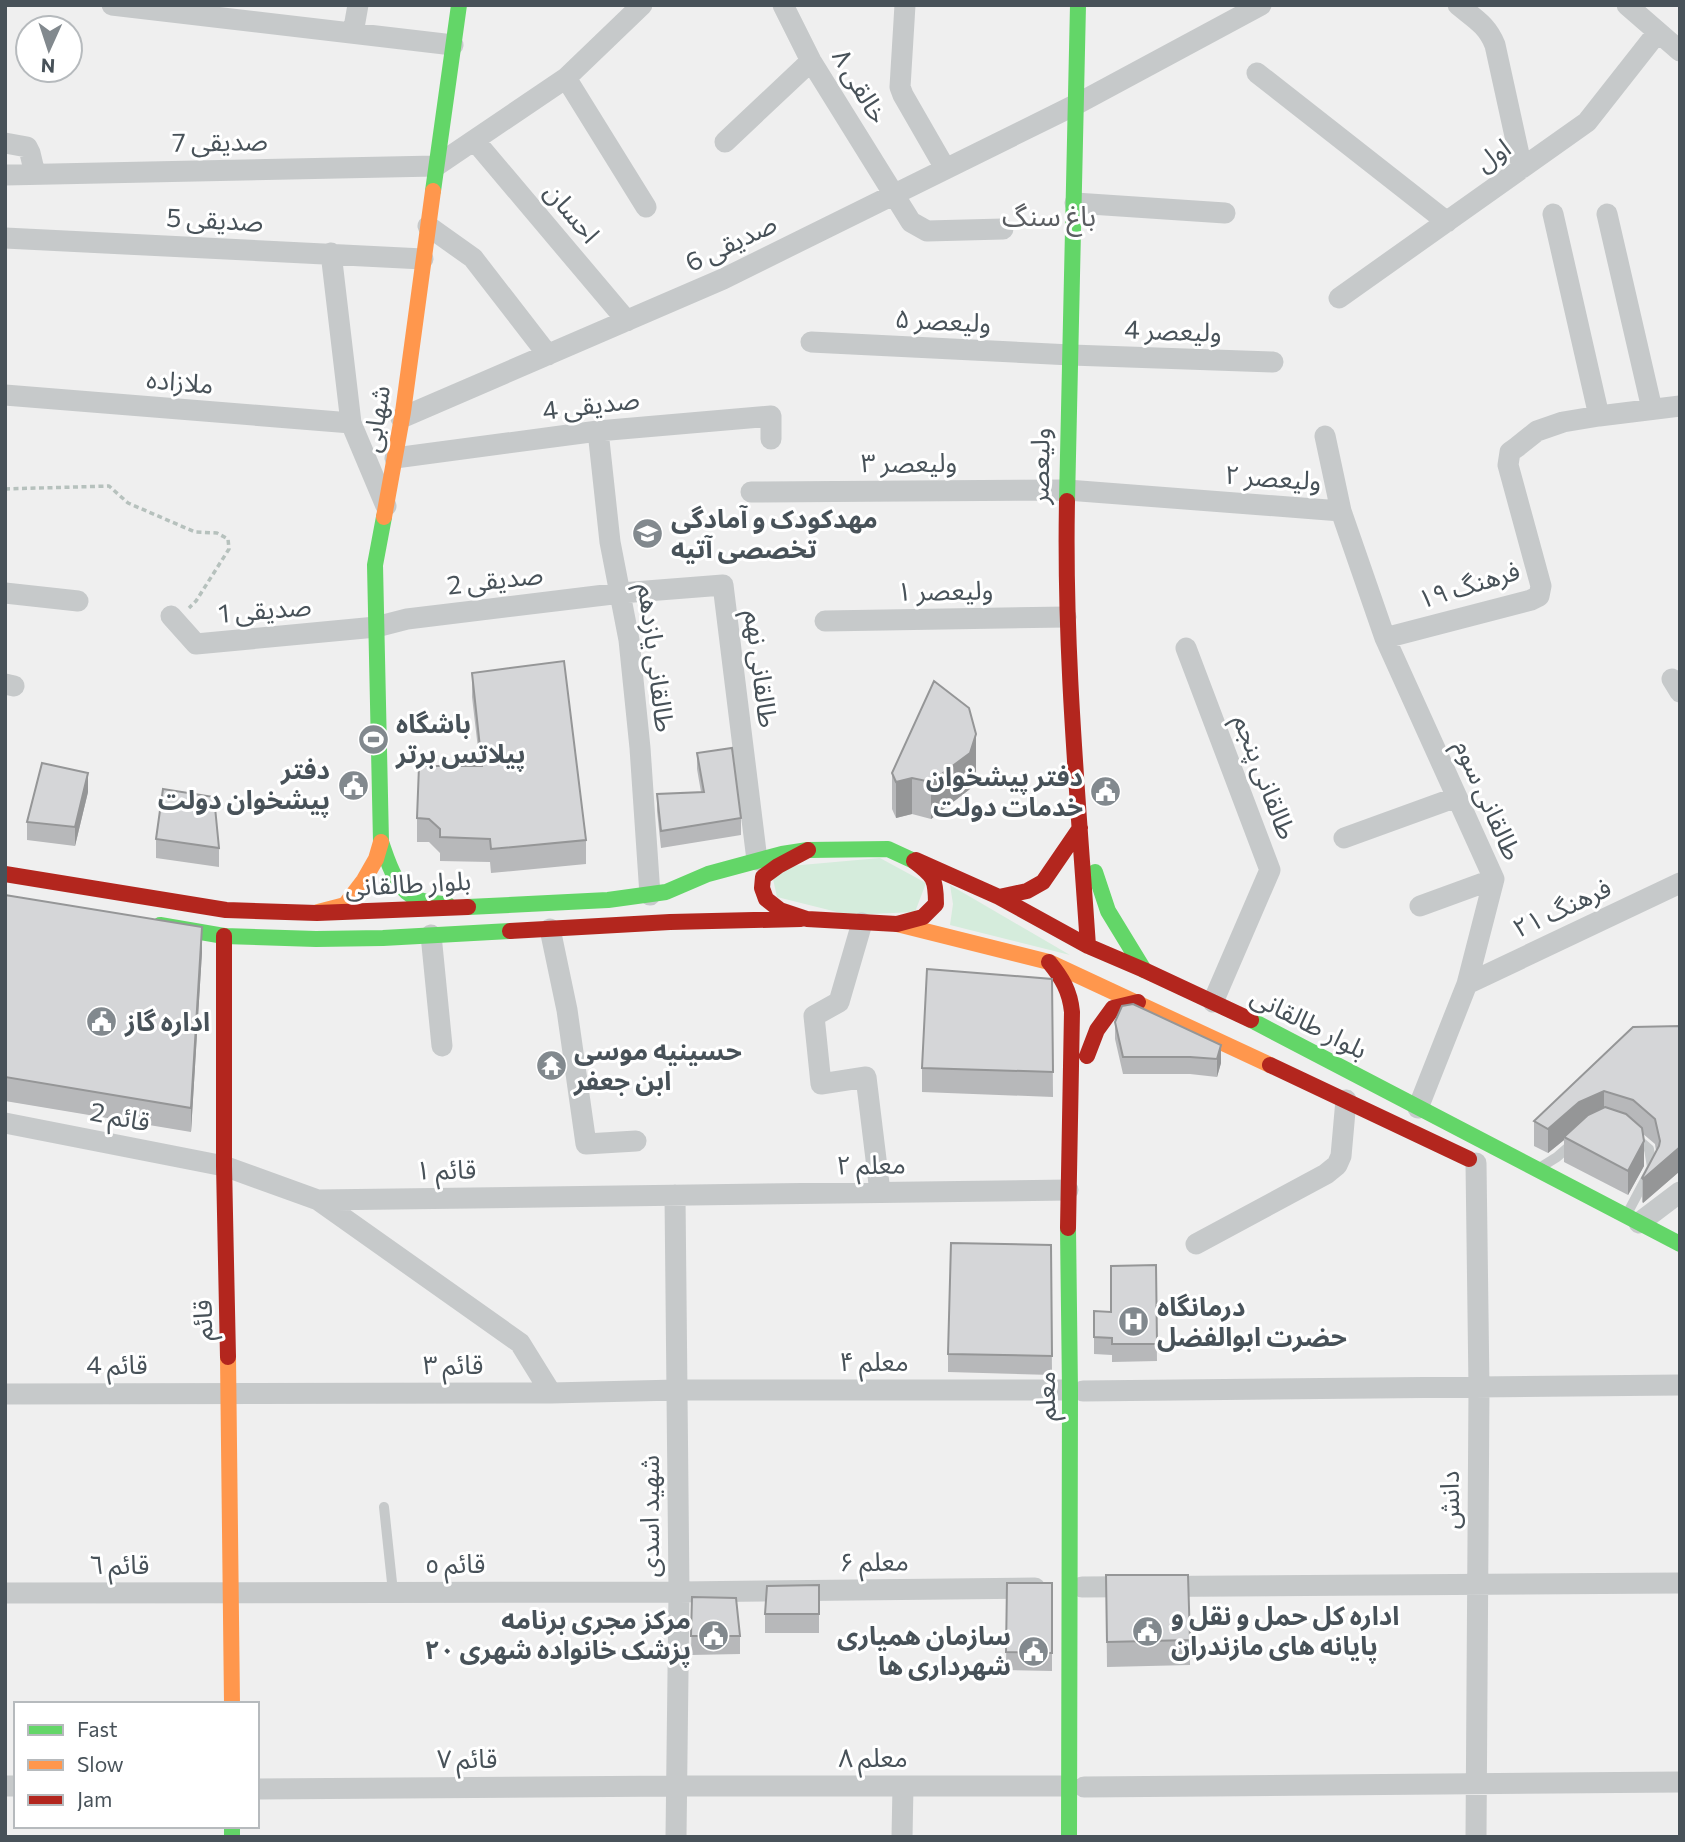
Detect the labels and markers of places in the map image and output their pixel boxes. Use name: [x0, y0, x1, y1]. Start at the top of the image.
place label: مهدکودک و آمادگی تخصصی آتیه: [671, 502, 878, 564]
school or university icon: مهدکودک و آمادگی تخصصی آتیه: [631, 517, 665, 551]
place label: باشگاه پیلاتس برتر: [395, 707, 526, 772]
sports icon: باشگاه پیلاتس برتر: [356, 722, 390, 756]
place label: دفتر پیشخوان دولت: [158, 753, 330, 818]
place label: دفتر پیشخوان خدمات دولت: [926, 760, 1083, 822]
public building icon: دفتر پیشخوان دولت: [336, 768, 370, 802]
public building icon: دفتر پیشخوان خدمات دولت: [1089, 775, 1123, 809]
public building icon: اداره گاز: [85, 1005, 119, 1039]
place label: اداره گاز: [124, 1005, 210, 1037]
place label: حسینیه موسی ابن جعفر: [573, 1034, 742, 1096]
temple icon: حسینیه موسی ابن جعفر: [534, 1049, 568, 1083]
place label: درمانگاه حضرت ابوالفضل: [1157, 1290, 1347, 1352]
hospital icon: درمانگاه حضرت ابوالفضل: [1117, 1305, 1151, 1339]
place label: اداره کل حمل و نقل و پایانه های مازندران: [1171, 1599, 1399, 1664]
place label: مرکز مجری برنامه پزشک خانواده شهری ٢٠: [425, 1603, 691, 1668]
public building icon: اداره کل حمل و نقل و پایانه های مازندران: [1131, 1614, 1165, 1648]
public building icon: مرکز مجری برنامه پزشک خانواده شهری ٢٠: [697, 1618, 731, 1652]
place label: سازمان همیاری شهرداری ها: [837, 1619, 1011, 1681]
public building icon: سازمان همیاری شهرداری ها: [1017, 1634, 1051, 1668]

